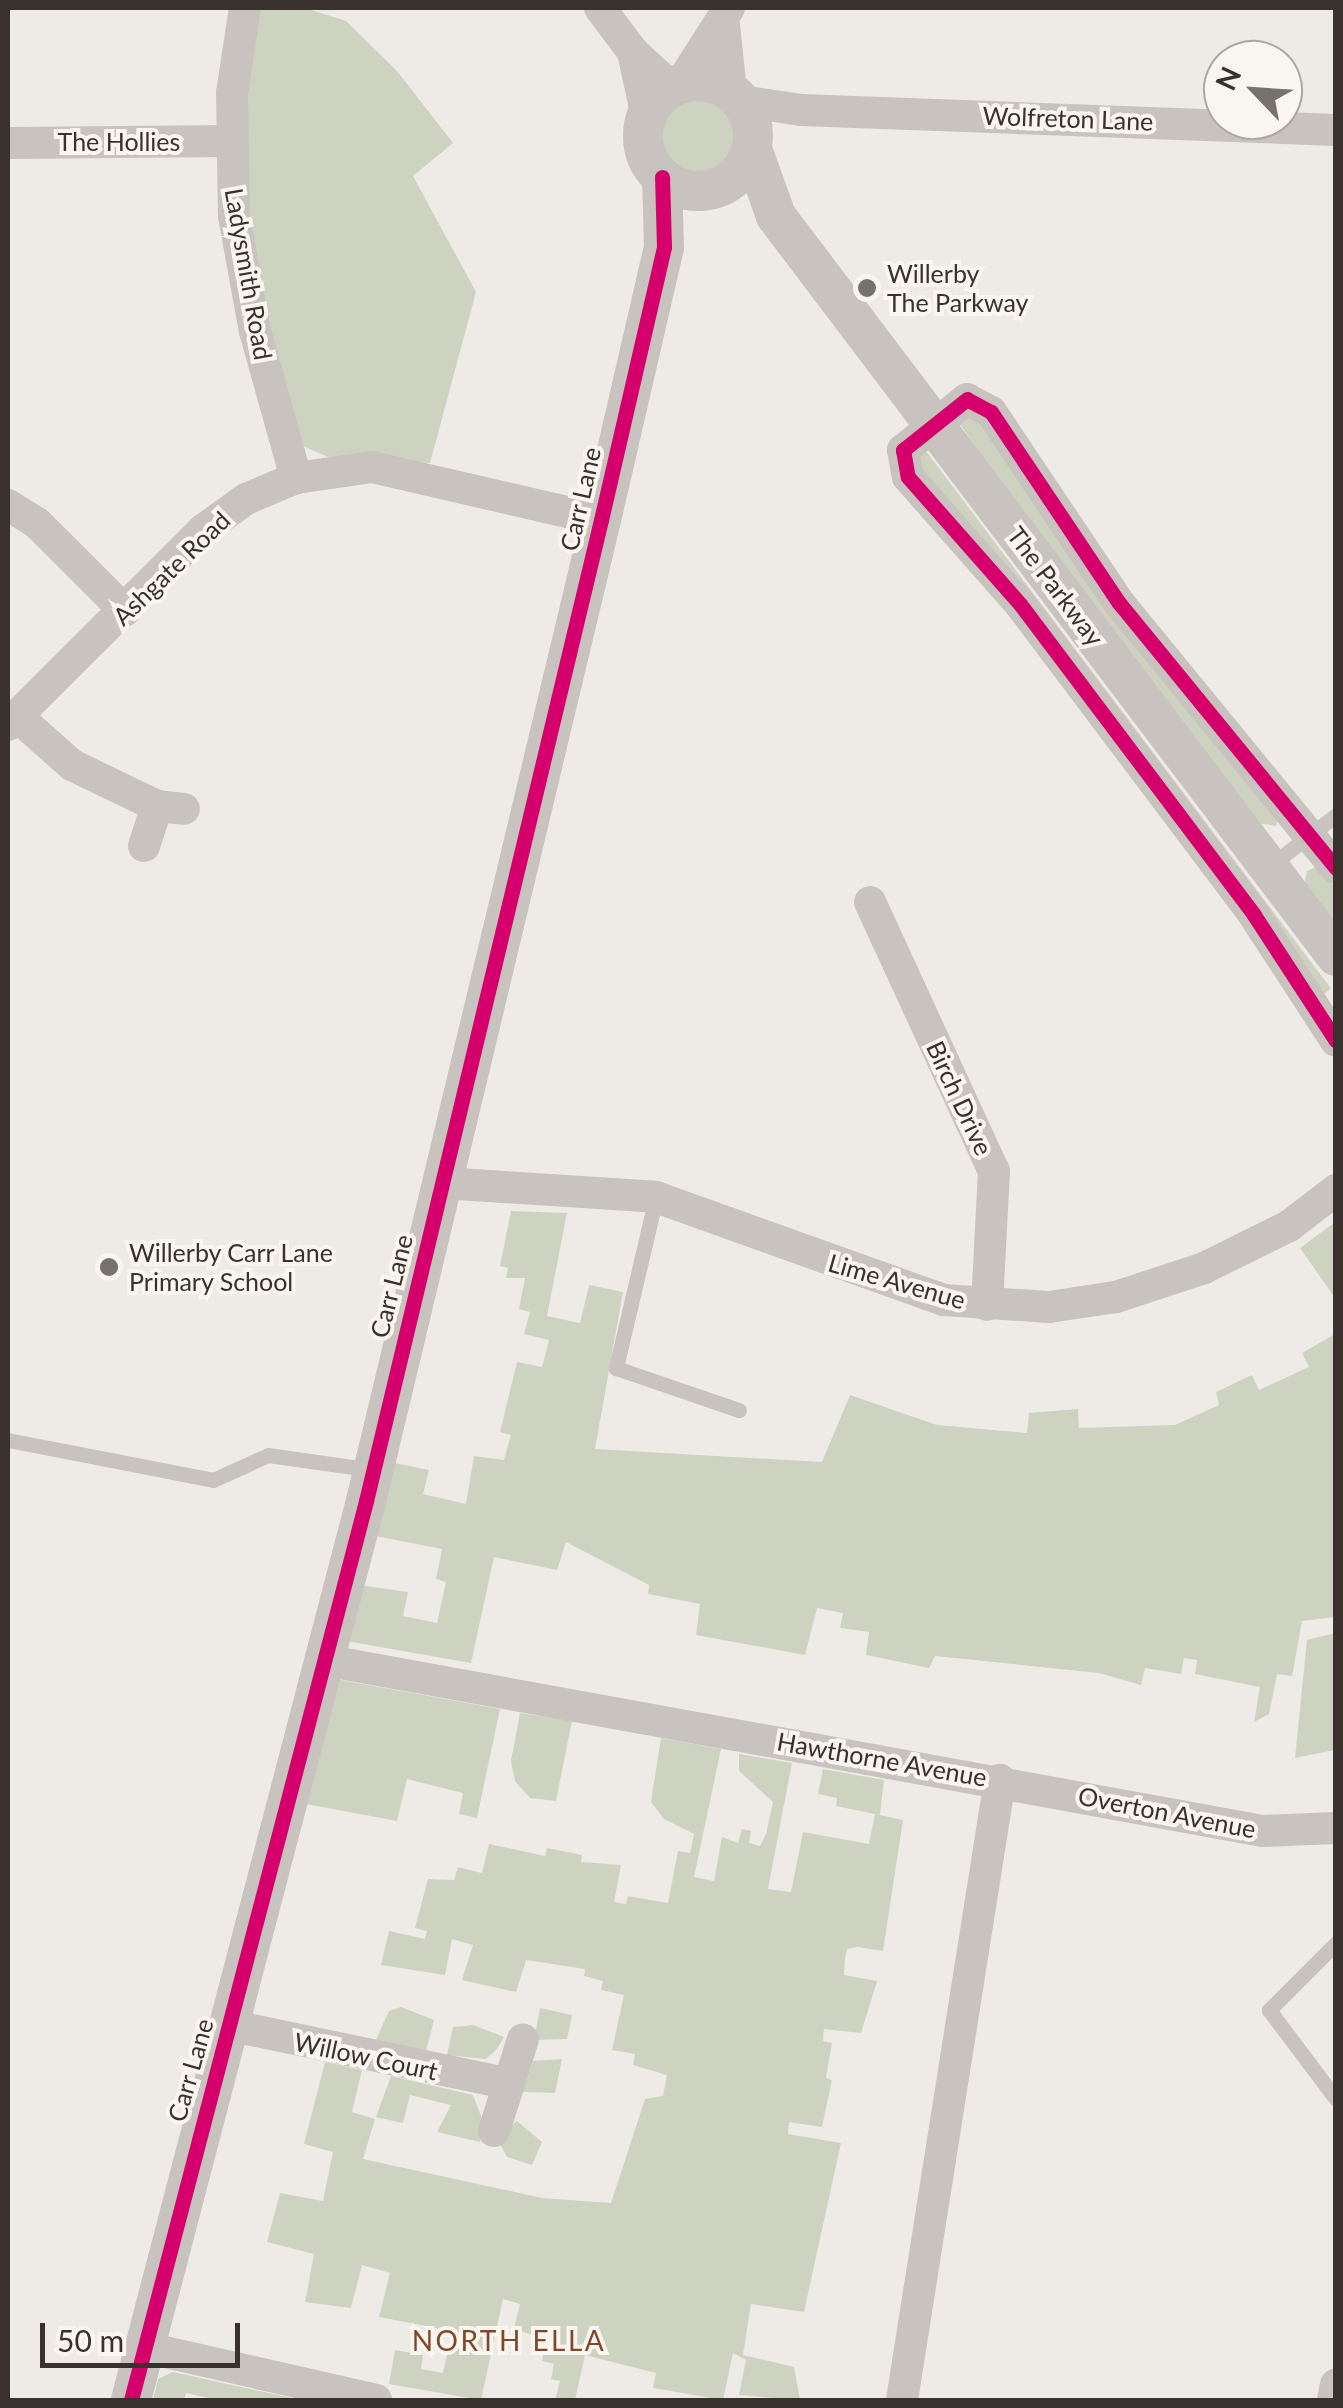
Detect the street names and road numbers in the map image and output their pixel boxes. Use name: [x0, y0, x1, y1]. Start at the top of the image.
street label: Wolfreton Lane: [982, 100, 1154, 136]
street label: The Hollies: [58, 126, 180, 156]
street label: Ladysmith Road: [219, 186, 279, 362]
street label: Carr Lane: [553, 444, 607, 554]
street label: Ashgate Road: [106, 505, 236, 631]
street label: The Parkway: [1001, 520, 1111, 652]
street label: Birch Drive: [921, 1036, 999, 1160]
street label: Carr Lane: [364, 1231, 418, 1341]
street label: Lime Avenue: [825, 1247, 969, 1315]
street label: Hawthorne Avenue: [774, 1726, 990, 1792]
street label: Overton Avenue: [1075, 1780, 1259, 1844]
street label: Carr Lane: [161, 2015, 219, 2125]
street label: Willow Court: [291, 2026, 441, 2086]

